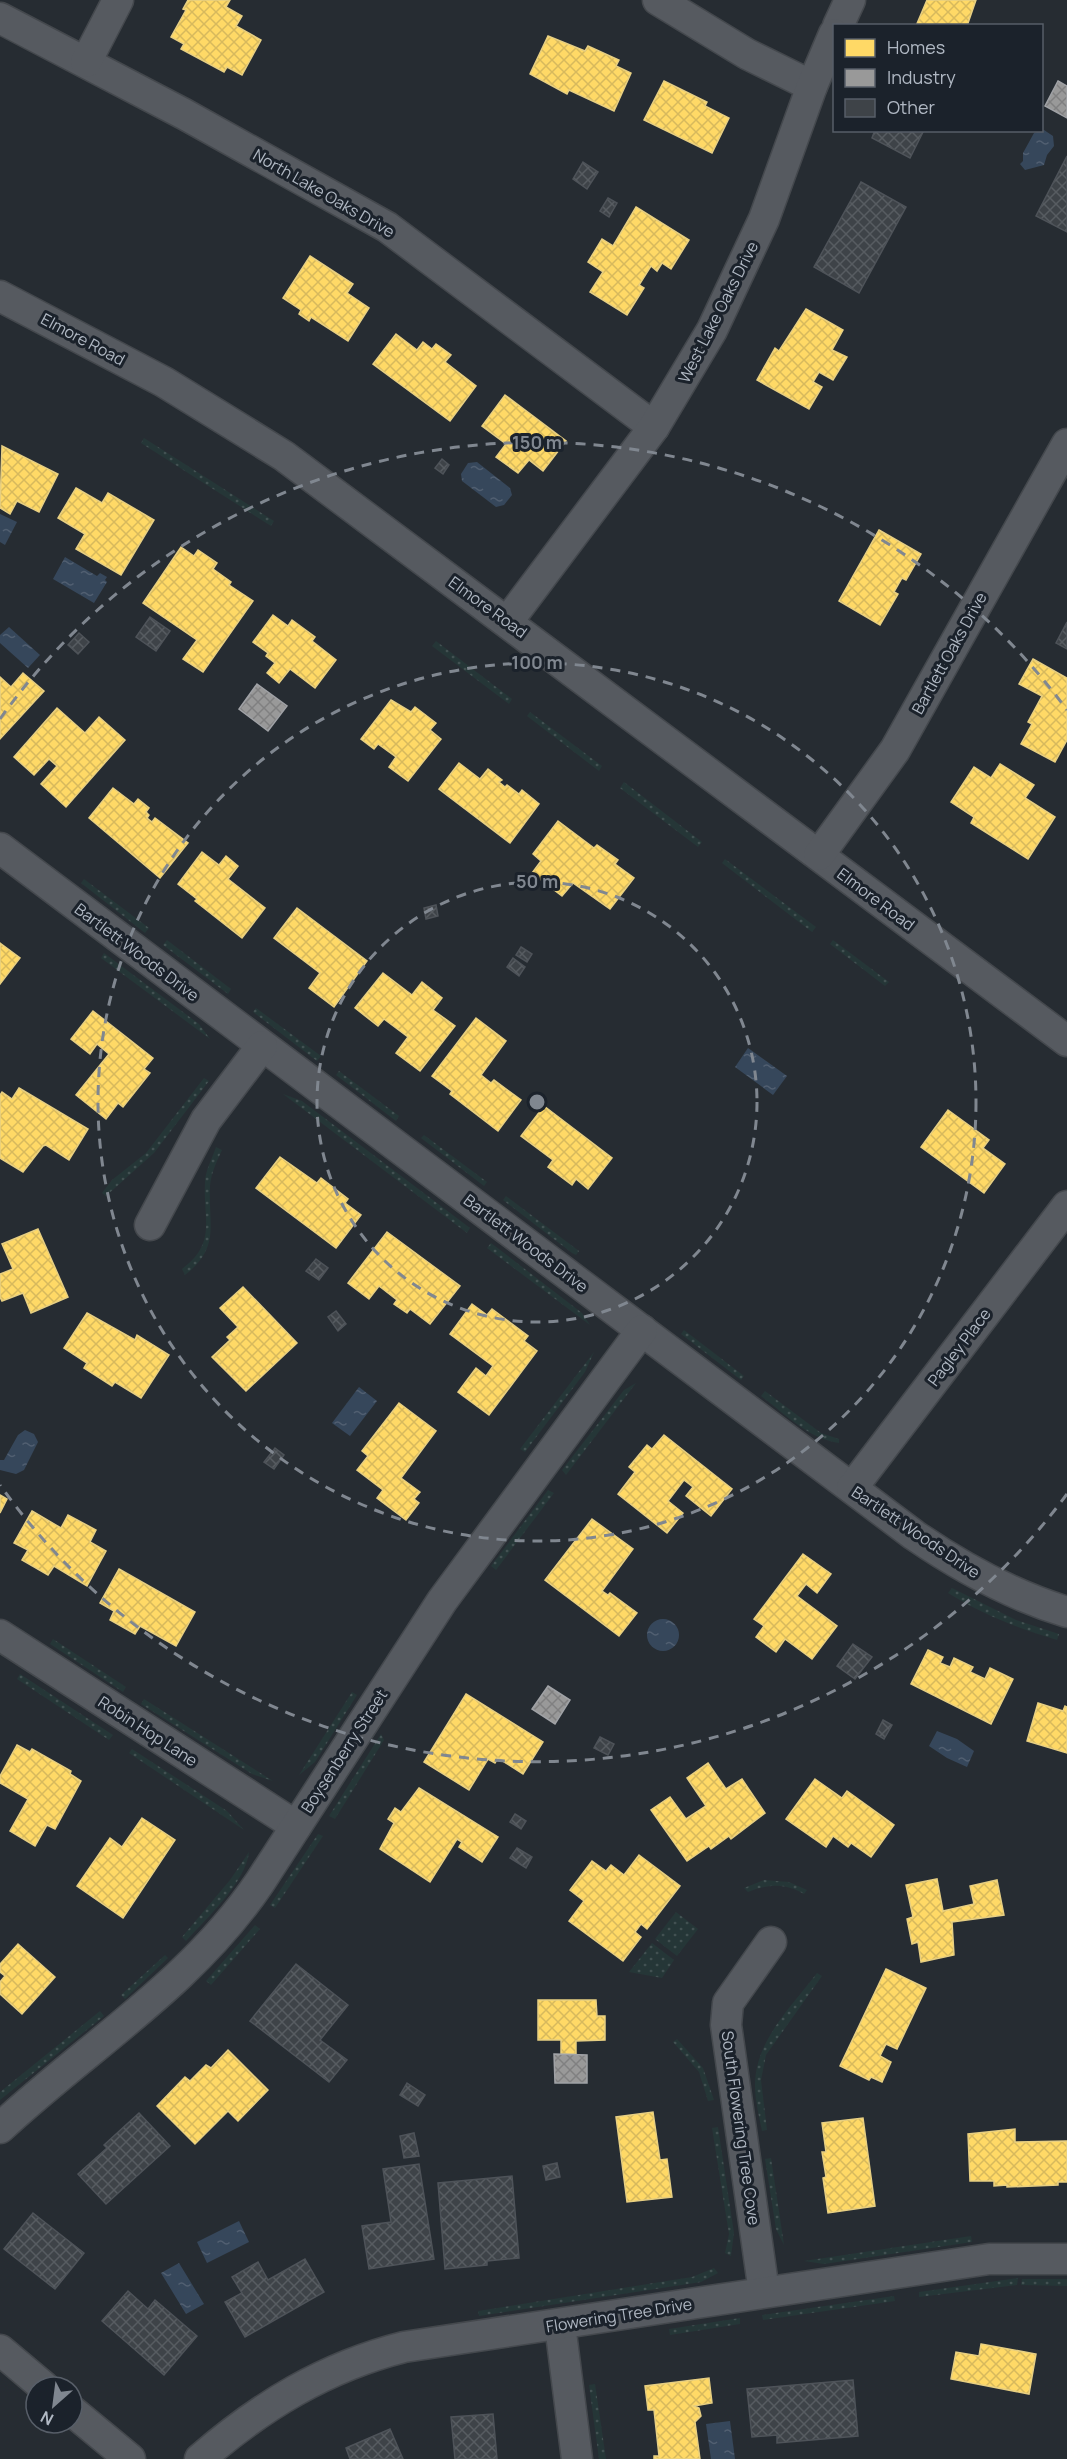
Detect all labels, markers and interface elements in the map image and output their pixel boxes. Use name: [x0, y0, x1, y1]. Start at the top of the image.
legend: [833, 24, 1043, 132]
text: Homes: [887, 35, 945, 59]
text: Industry: [887, 65, 956, 89]
text: Other: [887, 95, 935, 119]
street label: North Lake Oaks Drive: [249, 143, 399, 243]
street label: West Lake Oaks Drive: [673, 238, 763, 386]
street label: Elmore Road: [37, 308, 129, 370]
text: 150 m: [512, 430, 562, 454]
street label: Elmore Road: [444, 571, 532, 643]
street label: Bartlett Oaks Drive: [906, 588, 992, 718]
text: 100 m: [511, 650, 563, 674]
street label: Elmore Road: [833, 863, 919, 935]
text: 50 m: [516, 869, 558, 893]
street label: Bartlett Woods Drive: [70, 898, 204, 1006]
centre of rings: [527, 1092, 547, 1112]
street label: Bartlett Woods Drive: [459, 1189, 593, 1297]
street label: Pagley Place: [922, 1303, 996, 1391]
street label: Bartlett Woods Drive: [847, 1481, 985, 1583]
street label: Boysenberry Street: [296, 1685, 392, 1817]
street label: Robin Hop Lane: [94, 1691, 202, 1771]
street label: South Flowering Tree Cove: [716, 2029, 766, 2227]
street label: Flowering Tree Drive: [544, 2293, 694, 2337]
north arrow: [24, 2375, 84, 2435]
text: N: [37, 2406, 57, 2431]

